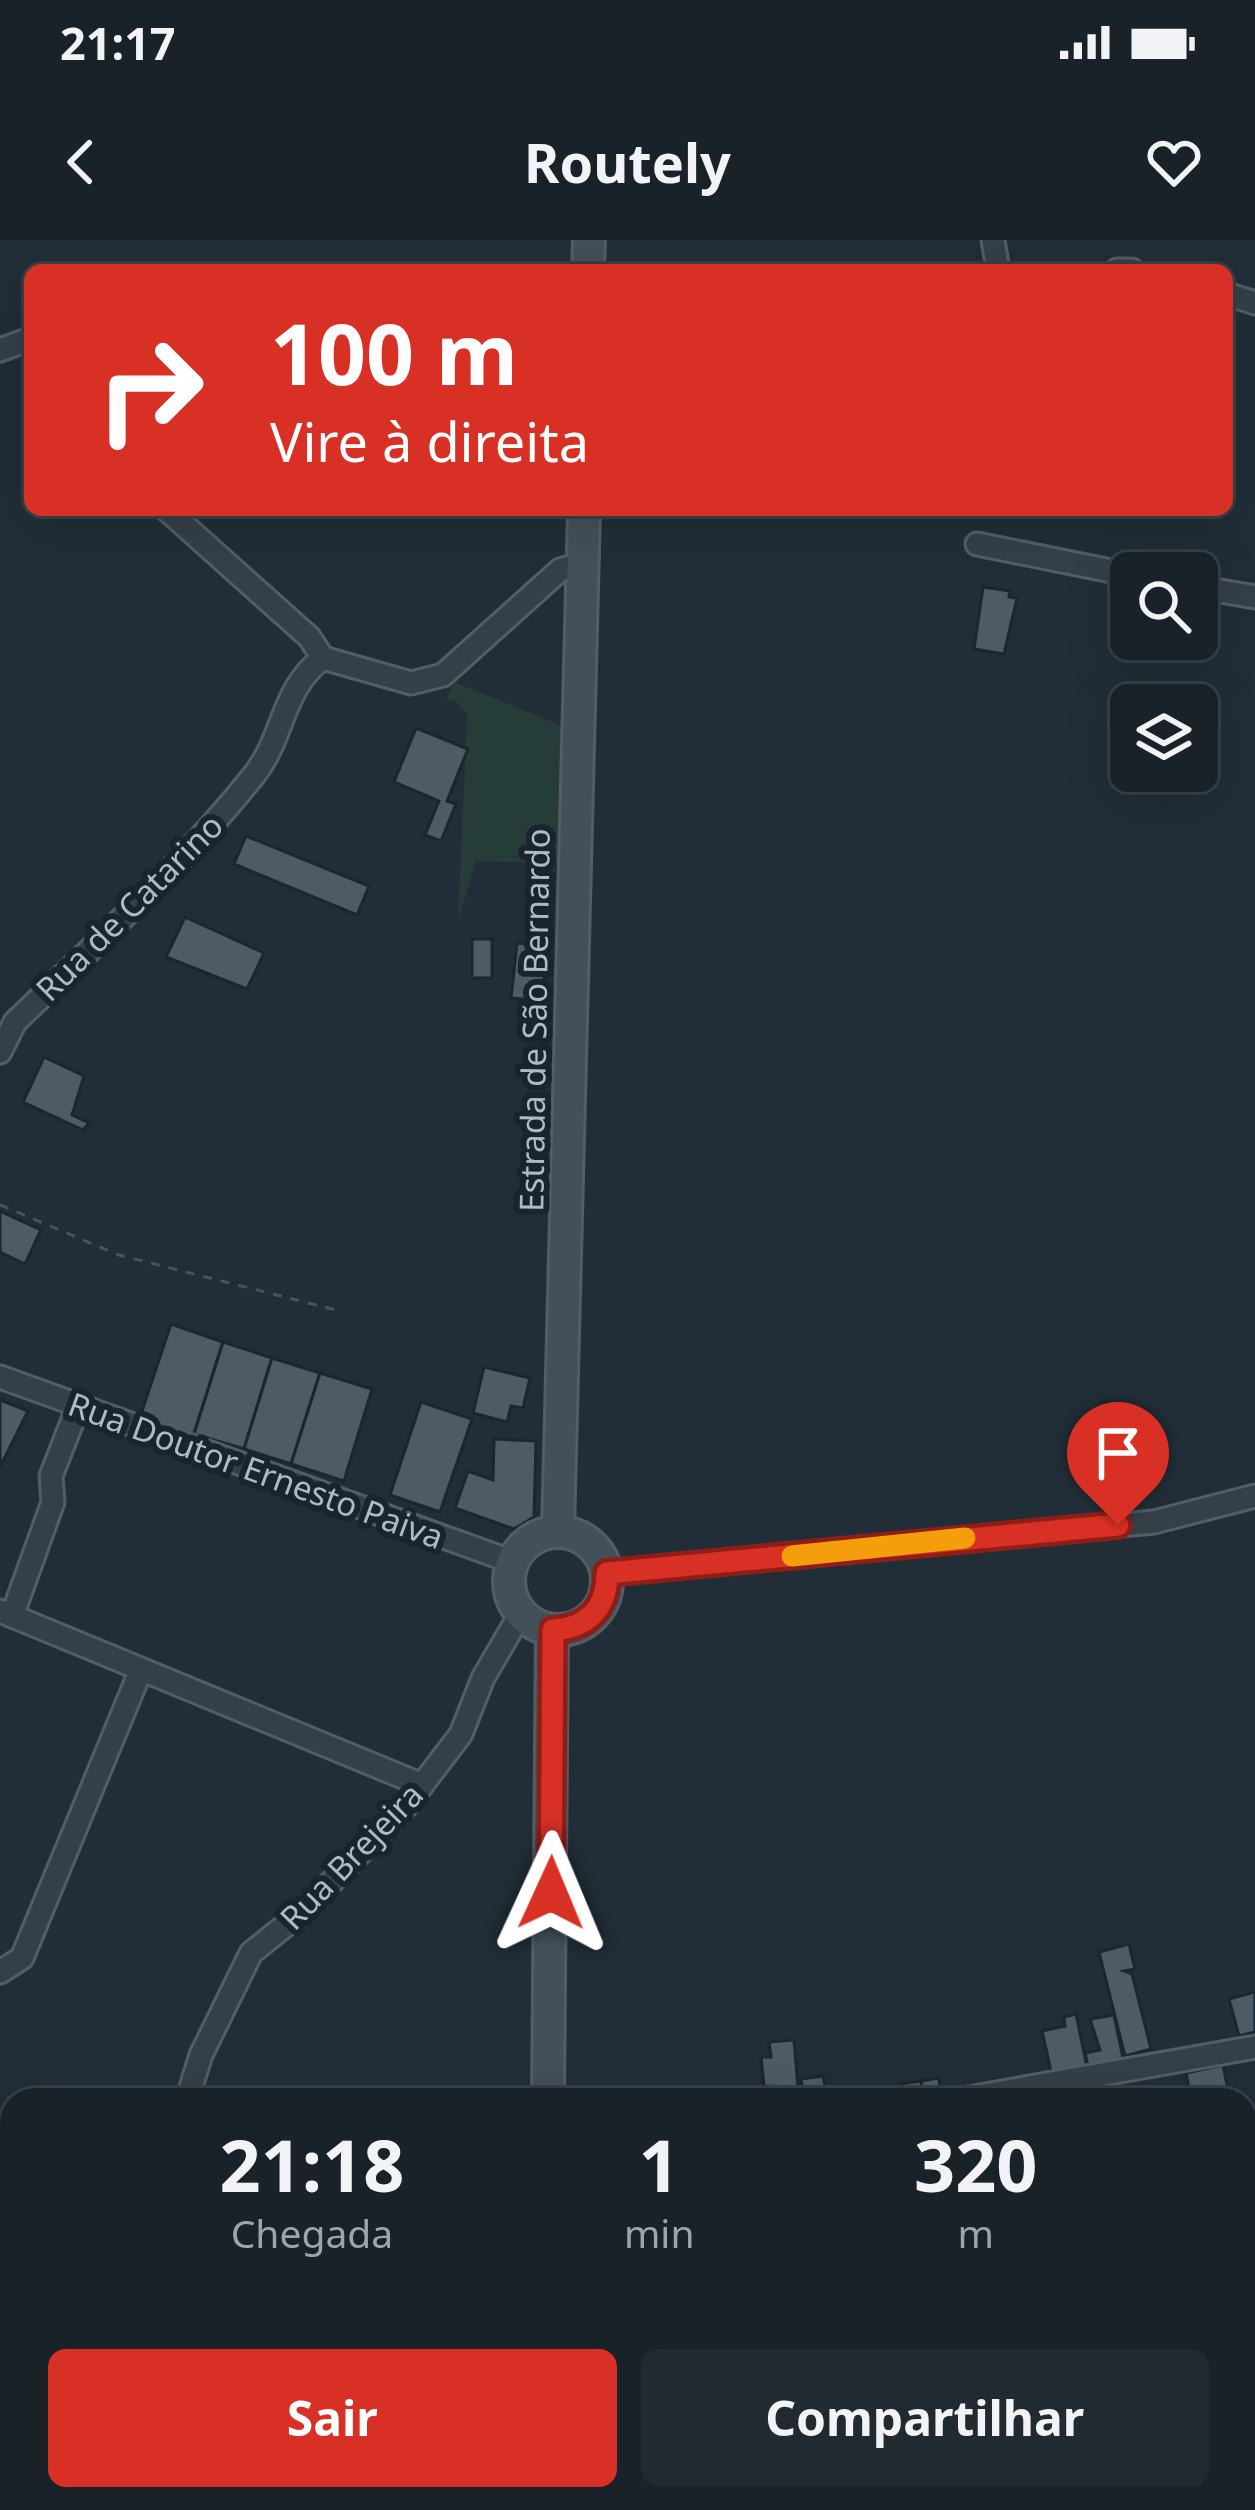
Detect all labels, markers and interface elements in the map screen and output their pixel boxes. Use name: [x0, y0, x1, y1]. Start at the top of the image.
text: 21:17: [60, 12, 176, 73]
text: Routely: [524, 125, 731, 199]
icon: back: [48, 129, 114, 195]
icon: heart: [1141, 129, 1207, 195]
text: 100 m: [270, 295, 518, 410]
icon: right: [72, 312, 228, 468]
text: Vire à direita: [270, 404, 589, 478]
map controls: [1110, 552, 1218, 792]
button: search: [1110, 552, 1218, 660]
button: layers: [1110, 684, 1218, 792]
street label: Rua de Catarino: [25, 803, 233, 1011]
street label: Estrada de São Bernardo: [508, 828, 560, 1212]
street label: Rua Doutor Ernesto Paiva: [62, 1381, 450, 1559]
pin: [1067, 1402, 1169, 1525]
icon: arrive: [1085, 1420, 1151, 1486]
street label: Rua Brejeira: [269, 1773, 433, 1939]
position arrow: [488, 1830, 614, 1956]
text: 21:18: [219, 2115, 404, 2213]
text: 1: [639, 2115, 680, 2213]
text: 320: [914, 2115, 1038, 2213]
text: Chegada: [231, 2206, 393, 2259]
text: min: [624, 2206, 695, 2259]
text: m: [958, 2206, 994, 2259]
button: Sair: [48, 2349, 617, 2487]
button: Compartilhar: [641, 2349, 1209, 2487]

